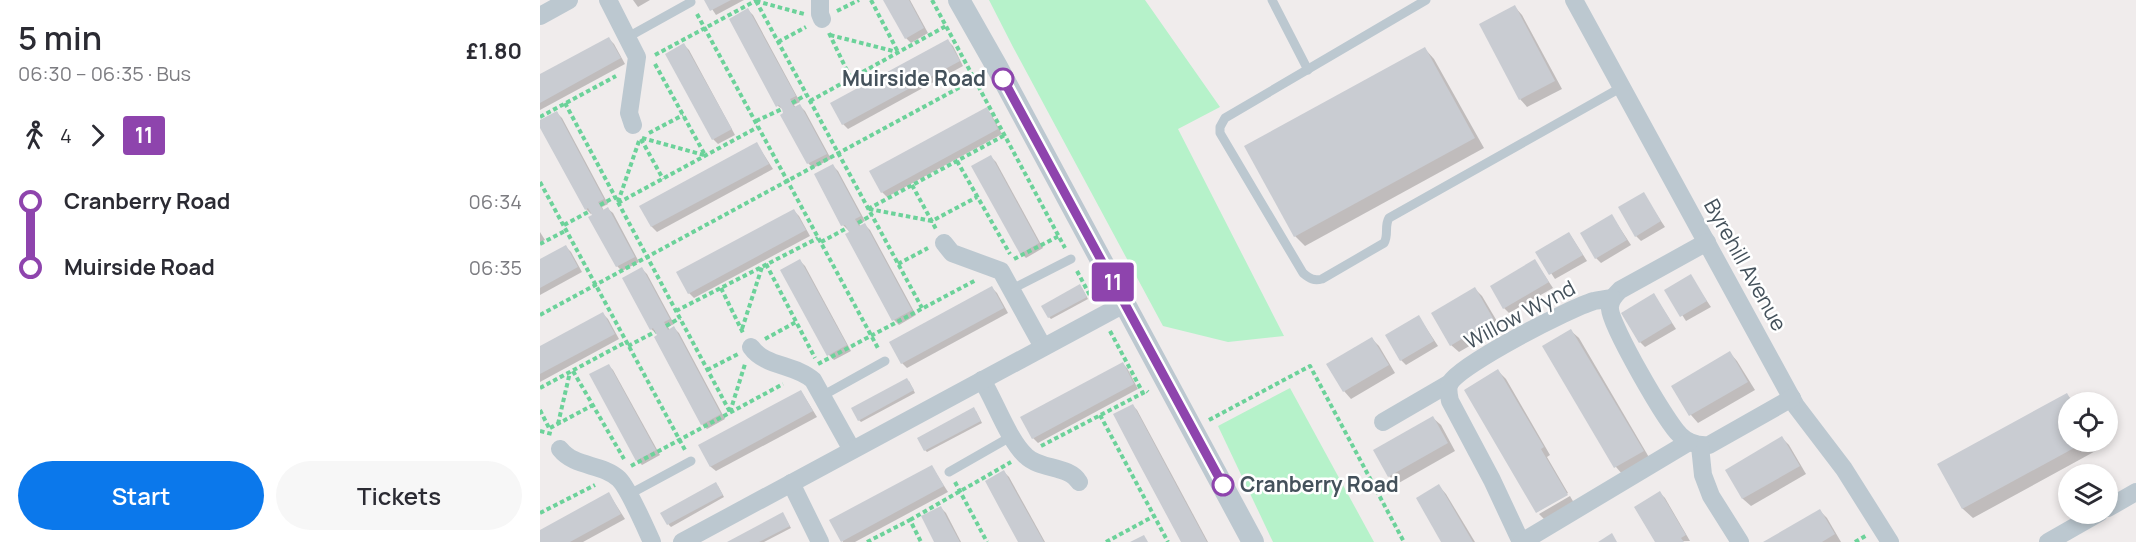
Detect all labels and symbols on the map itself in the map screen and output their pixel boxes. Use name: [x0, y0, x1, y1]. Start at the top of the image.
place label: Muirside Road: [842, 64, 986, 92]
marker: Muirside Road: [992, 68, 1014, 90]
street label: Byrehill Avenue: [1698, 193, 1794, 336]
line badge: 11: [1086, 262, 1140, 302]
street label: Willow Wynd: [1459, 273, 1580, 355]
place label: Cranberry Road: [1240, 470, 1399, 498]
marker: Cranberry Road: [1212, 474, 1234, 496]

